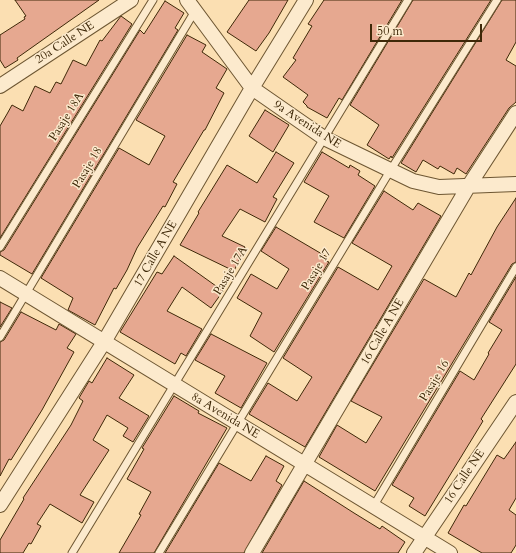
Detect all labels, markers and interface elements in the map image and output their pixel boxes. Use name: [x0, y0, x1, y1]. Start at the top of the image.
scale bar: [372, 16, 484, 42]
street label: 20a Calle NE: [33, 19, 97, 67]
text: 50 m: [377, 23, 403, 39]
street label: Pasaje 18A: [46, 90, 88, 144]
street label: 9a Avenida NE: [271, 98, 343, 152]
street label: Pasaje 18: [70, 145, 106, 191]
street label: 17 Calle A NE: [131, 218, 181, 290]
street label: Pasaje 17A: [211, 244, 251, 298]
street label: Pasaje 17: [299, 247, 335, 293]
street label: 16 Calle A NE: [358, 296, 408, 368]
street label: Pasaje 16: [417, 358, 453, 404]
street label: 8a Avenida NE: [188, 390, 262, 442]
street label: 16 Calle NE: [442, 447, 488, 507]

